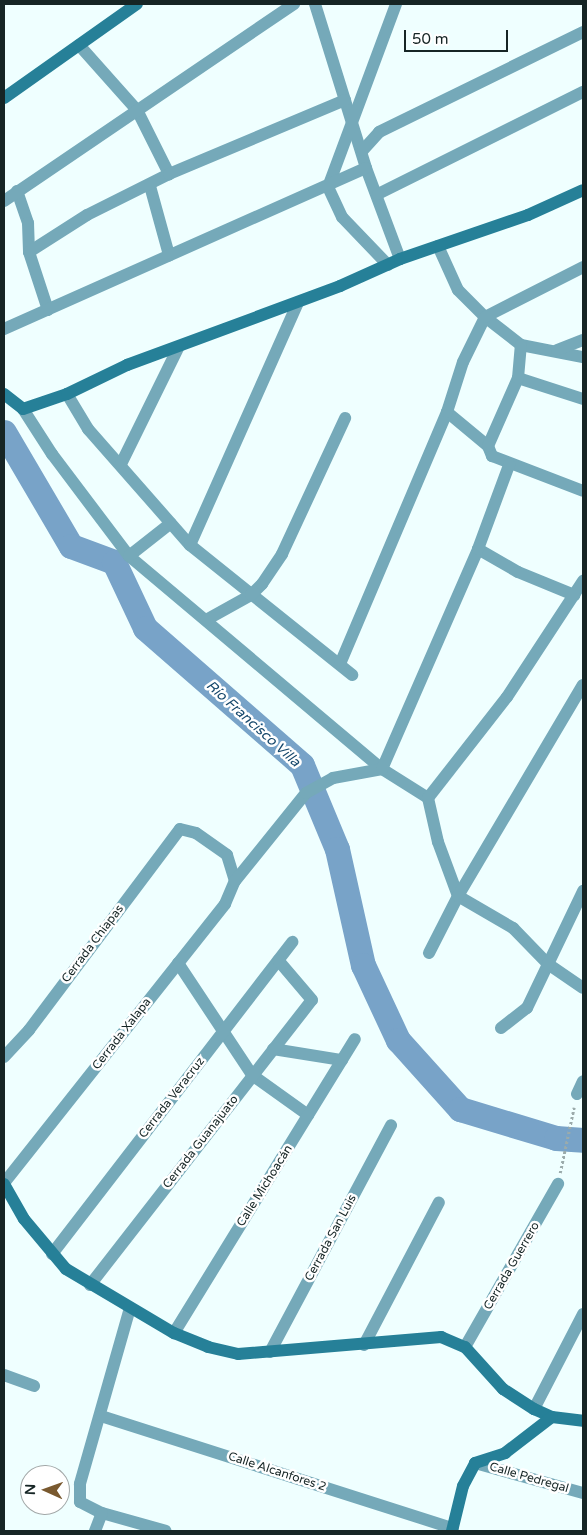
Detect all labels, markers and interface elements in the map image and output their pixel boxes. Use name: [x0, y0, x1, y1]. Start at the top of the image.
scale bar: [407, 20, 511, 52]
text: 50 m: [412, 30, 449, 48]
water label: Río Francisco Villa: [203, 677, 303, 771]
street label: Cerrada Chiapas: [59, 902, 127, 986]
street label: Cerrada Xalapa: [90, 995, 154, 1073]
street label: Cerrada Veracruz: [136, 1055, 208, 1141]
street label: Cerrada Guanajuato: [160, 1093, 242, 1191]
street label: Calle Michoacán: [234, 1142, 296, 1230]
street label: Cerrada San Luis: [302, 1192, 360, 1284]
street label: Cerrada Guerrero: [481, 1220, 543, 1312]
street label: Calle Alcanfores 2: [226, 1449, 328, 1495]
street label: Calle Pedregal: [488, 1460, 570, 1496]
north arrow: [20, 1465, 70, 1515]
text: N: [22, 1484, 39, 1495]

